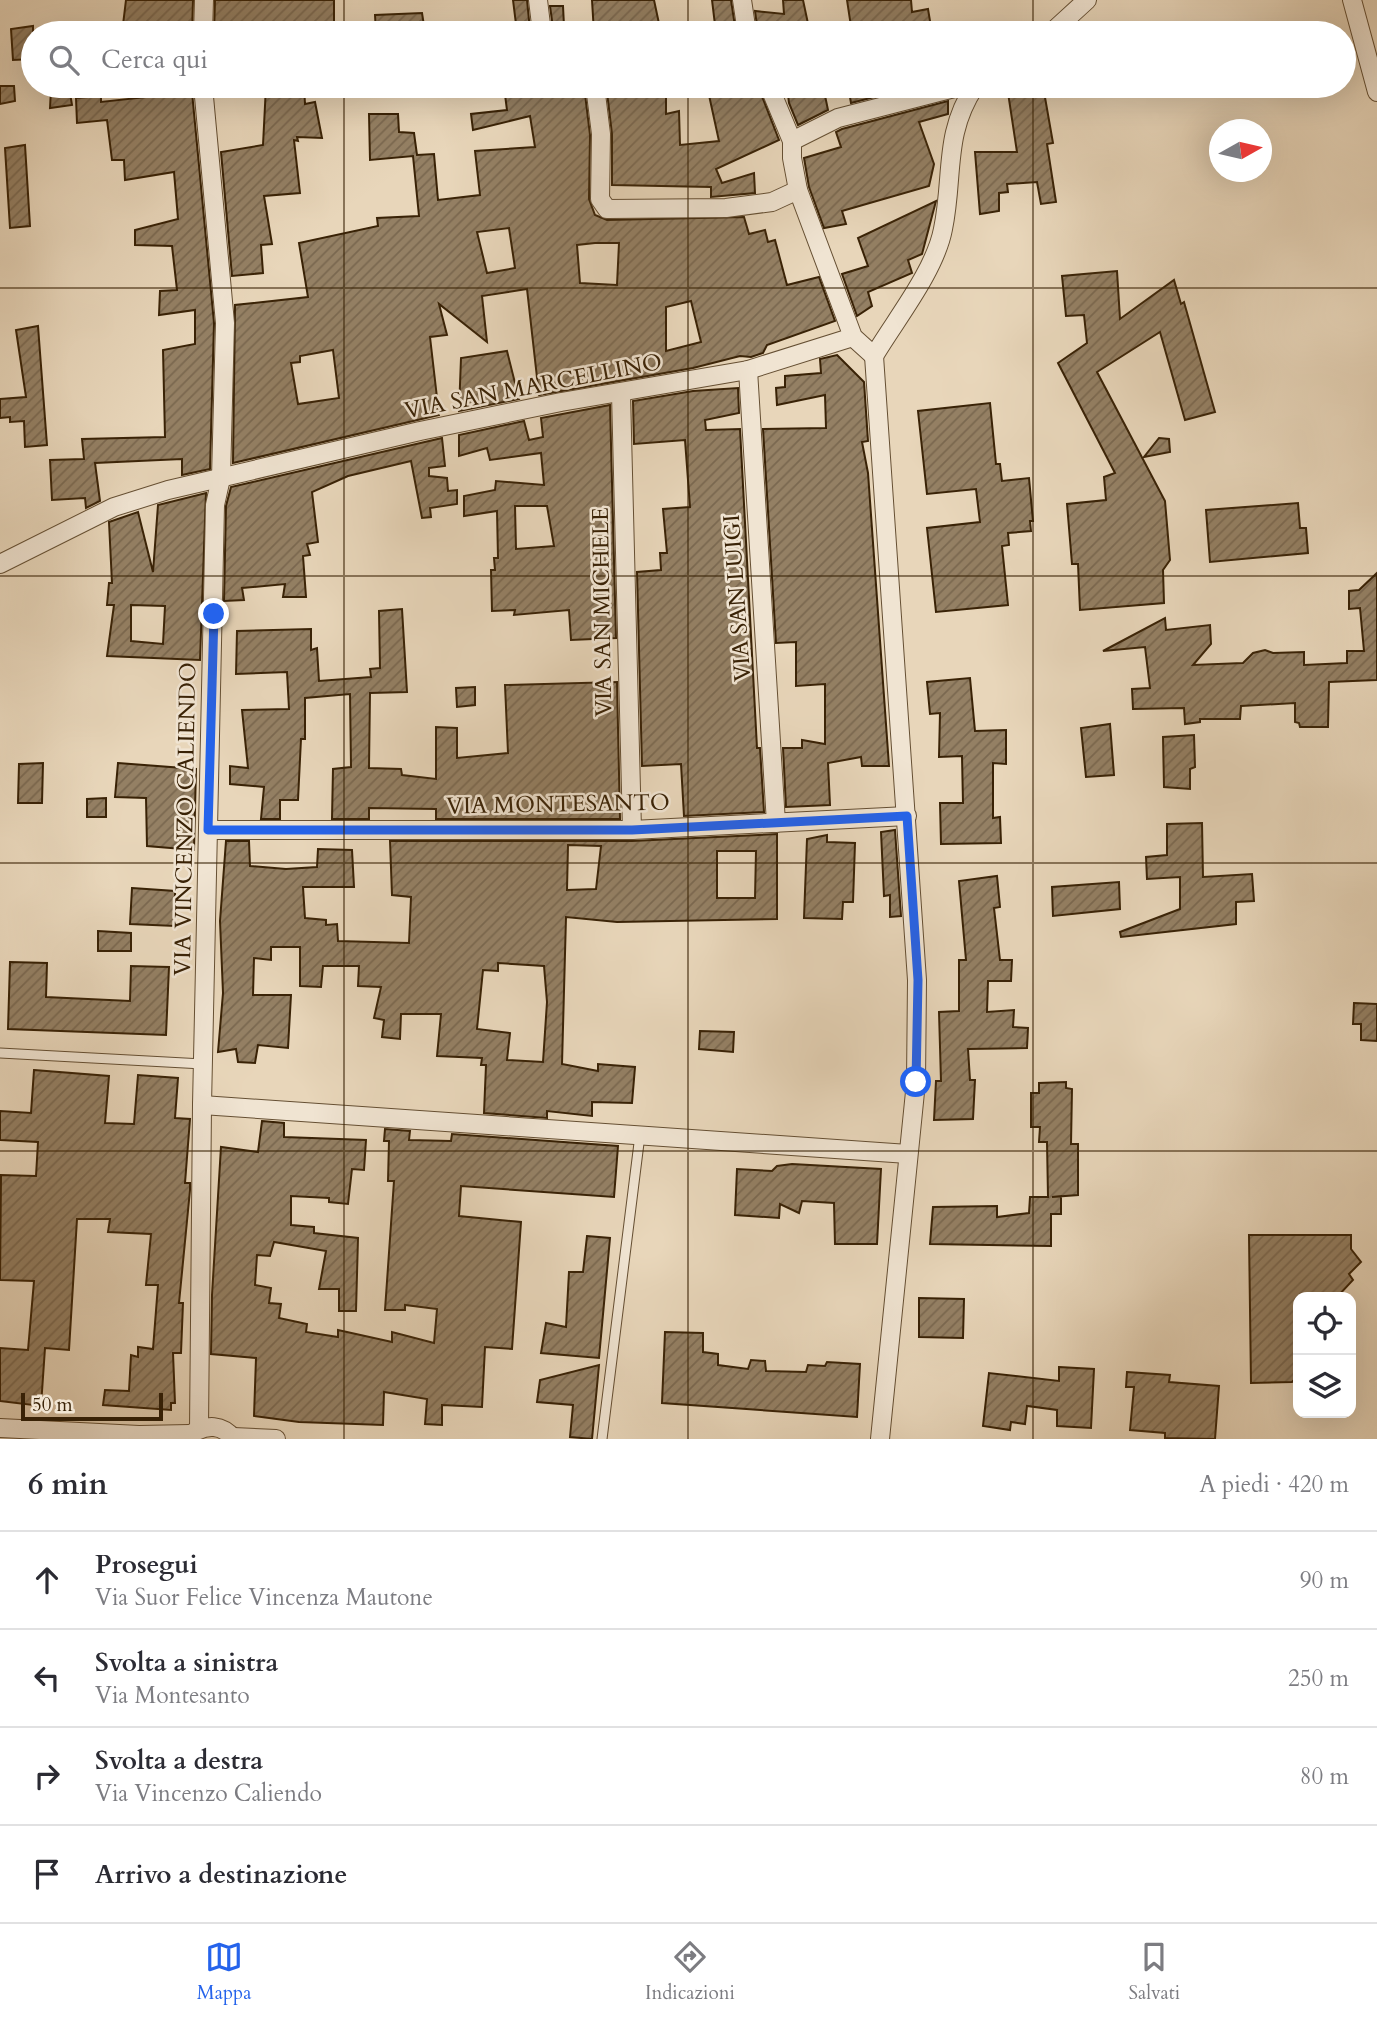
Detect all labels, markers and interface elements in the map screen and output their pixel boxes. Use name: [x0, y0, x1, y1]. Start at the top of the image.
search box: [21, 21, 1356, 98]
icon: search: [45, 41, 83, 79]
text: Cerca qui: [101, 42, 208, 77]
north arrow: [1209, 119, 1272, 182]
street label: VIA SAN MARCELLINO: [401, 346, 665, 426]
street label: VIA SAN MICHELE: [585, 507, 619, 717]
street label: VIA SAN LUIGI: [716, 513, 758, 683]
route end: [198, 598, 229, 629]
street label: VIA VINCENZO CALIENDO: [167, 662, 203, 976]
street label: VIA MONTESANTO: [446, 787, 670, 821]
route start: [900, 1066, 931, 1097]
map controls: [1293, 1292, 1356, 1418]
button: locate: [1293, 1292, 1356, 1355]
button: layers: [1293, 1355, 1356, 1418]
scale bar: [21, 1390, 163, 1422]
text: 50 m: [32, 1392, 73, 1418]
text: 6 min: [28, 1464, 108, 1505]
text: A piedi · 420 m: [1199, 1469, 1349, 1500]
text: Prosegui: [95, 1547, 198, 1582]
icon: ahead: [28, 1561, 66, 1599]
text: 90 m: [1300, 1565, 1349, 1596]
text: Via Suor Felice Vincenza Mautone: [95, 1582, 433, 1613]
text: Svolta a sinistra: [95, 1645, 278, 1680]
icon: left: [28, 1659, 66, 1697]
text: 250 m: [1288, 1663, 1349, 1694]
text: Via Montesanto: [95, 1680, 250, 1711]
text: Svolta a destra: [95, 1743, 263, 1778]
icon: right: [28, 1757, 66, 1795]
text: 80 m: [1300, 1761, 1349, 1792]
text: Via Vincenzo Caliendo: [95, 1778, 322, 1809]
icon: arrive: [28, 1855, 66, 1893]
text: Arrivo a destinazione: [95, 1857, 347, 1892]
tab: Mappa: [197, 1938, 251, 2006]
tab: Indicazioni: [645, 1938, 735, 2006]
tab: Salvati: [1128, 1938, 1180, 2006]

